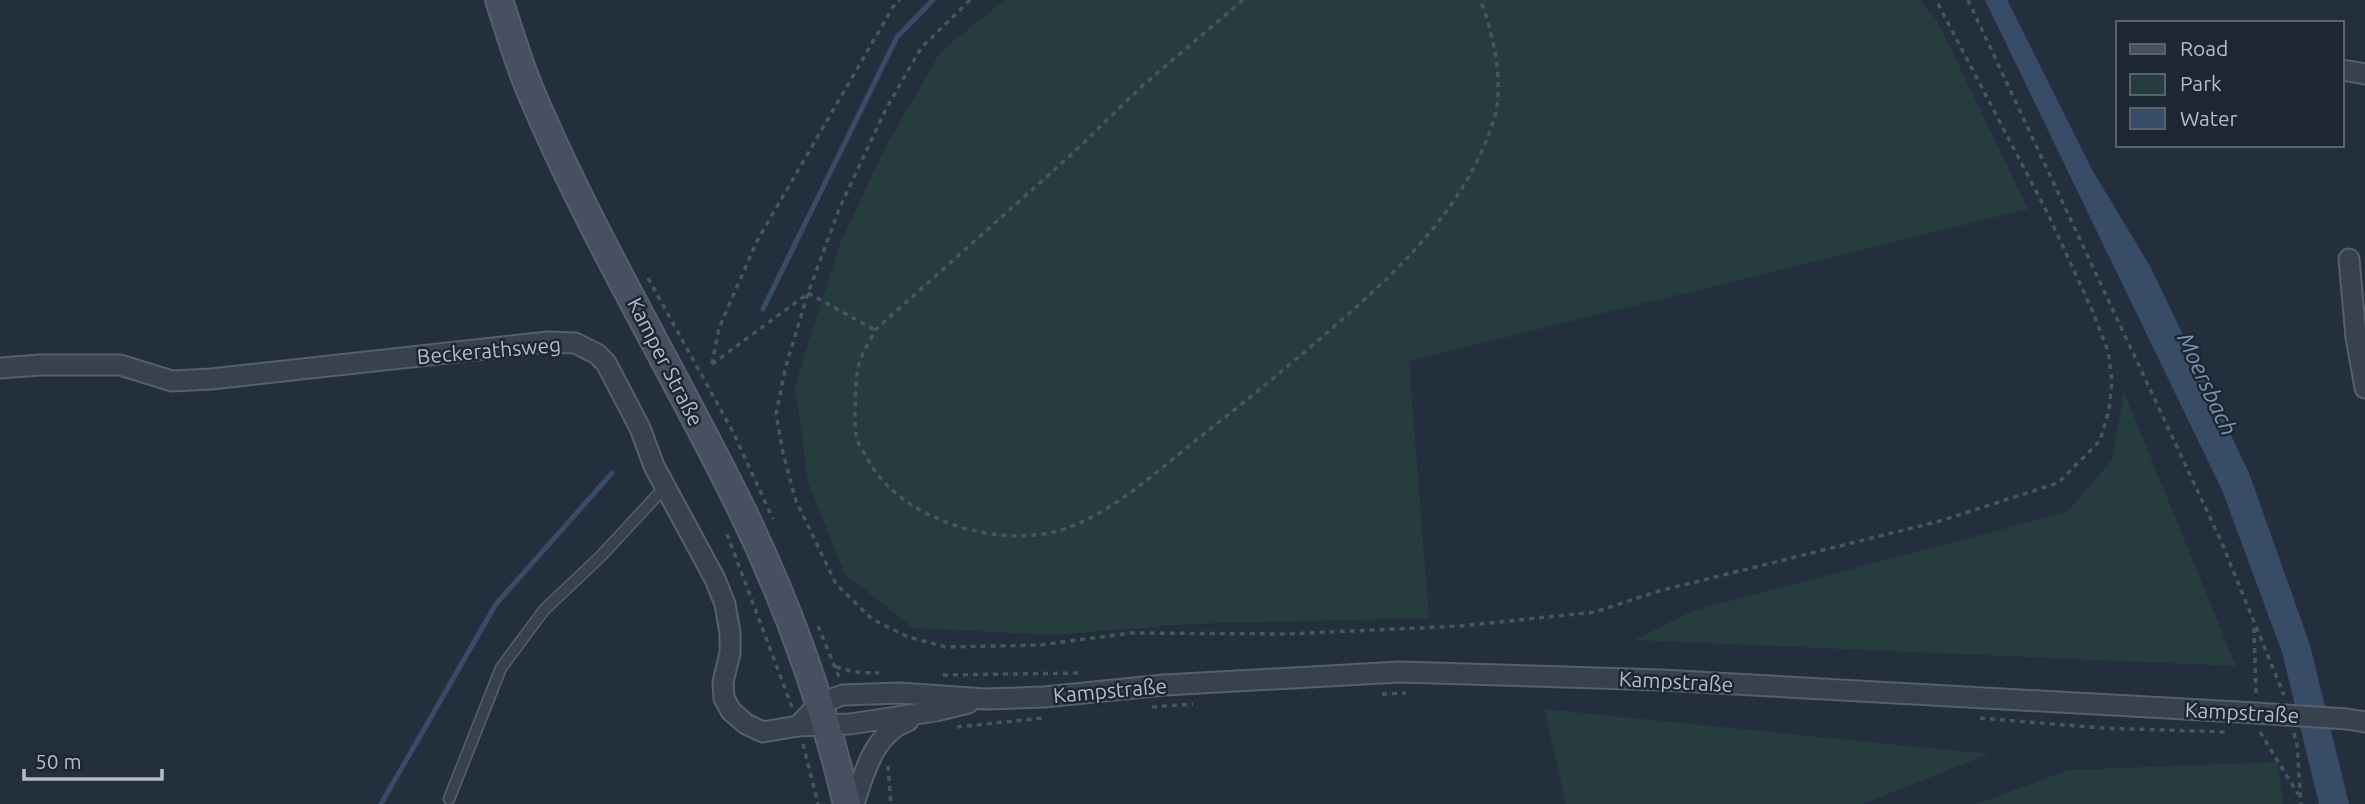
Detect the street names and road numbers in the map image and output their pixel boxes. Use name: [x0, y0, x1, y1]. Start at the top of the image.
street label: Kamper Straße: [623, 293, 708, 430]
street label: Beckerathsweg: [416, 332, 562, 368]
street label: Kampstraße: [1618, 666, 1734, 696]
street label: Kampstraße: [1052, 673, 1168, 707]
street label: Kampstraße: [2184, 697, 2300, 727]

